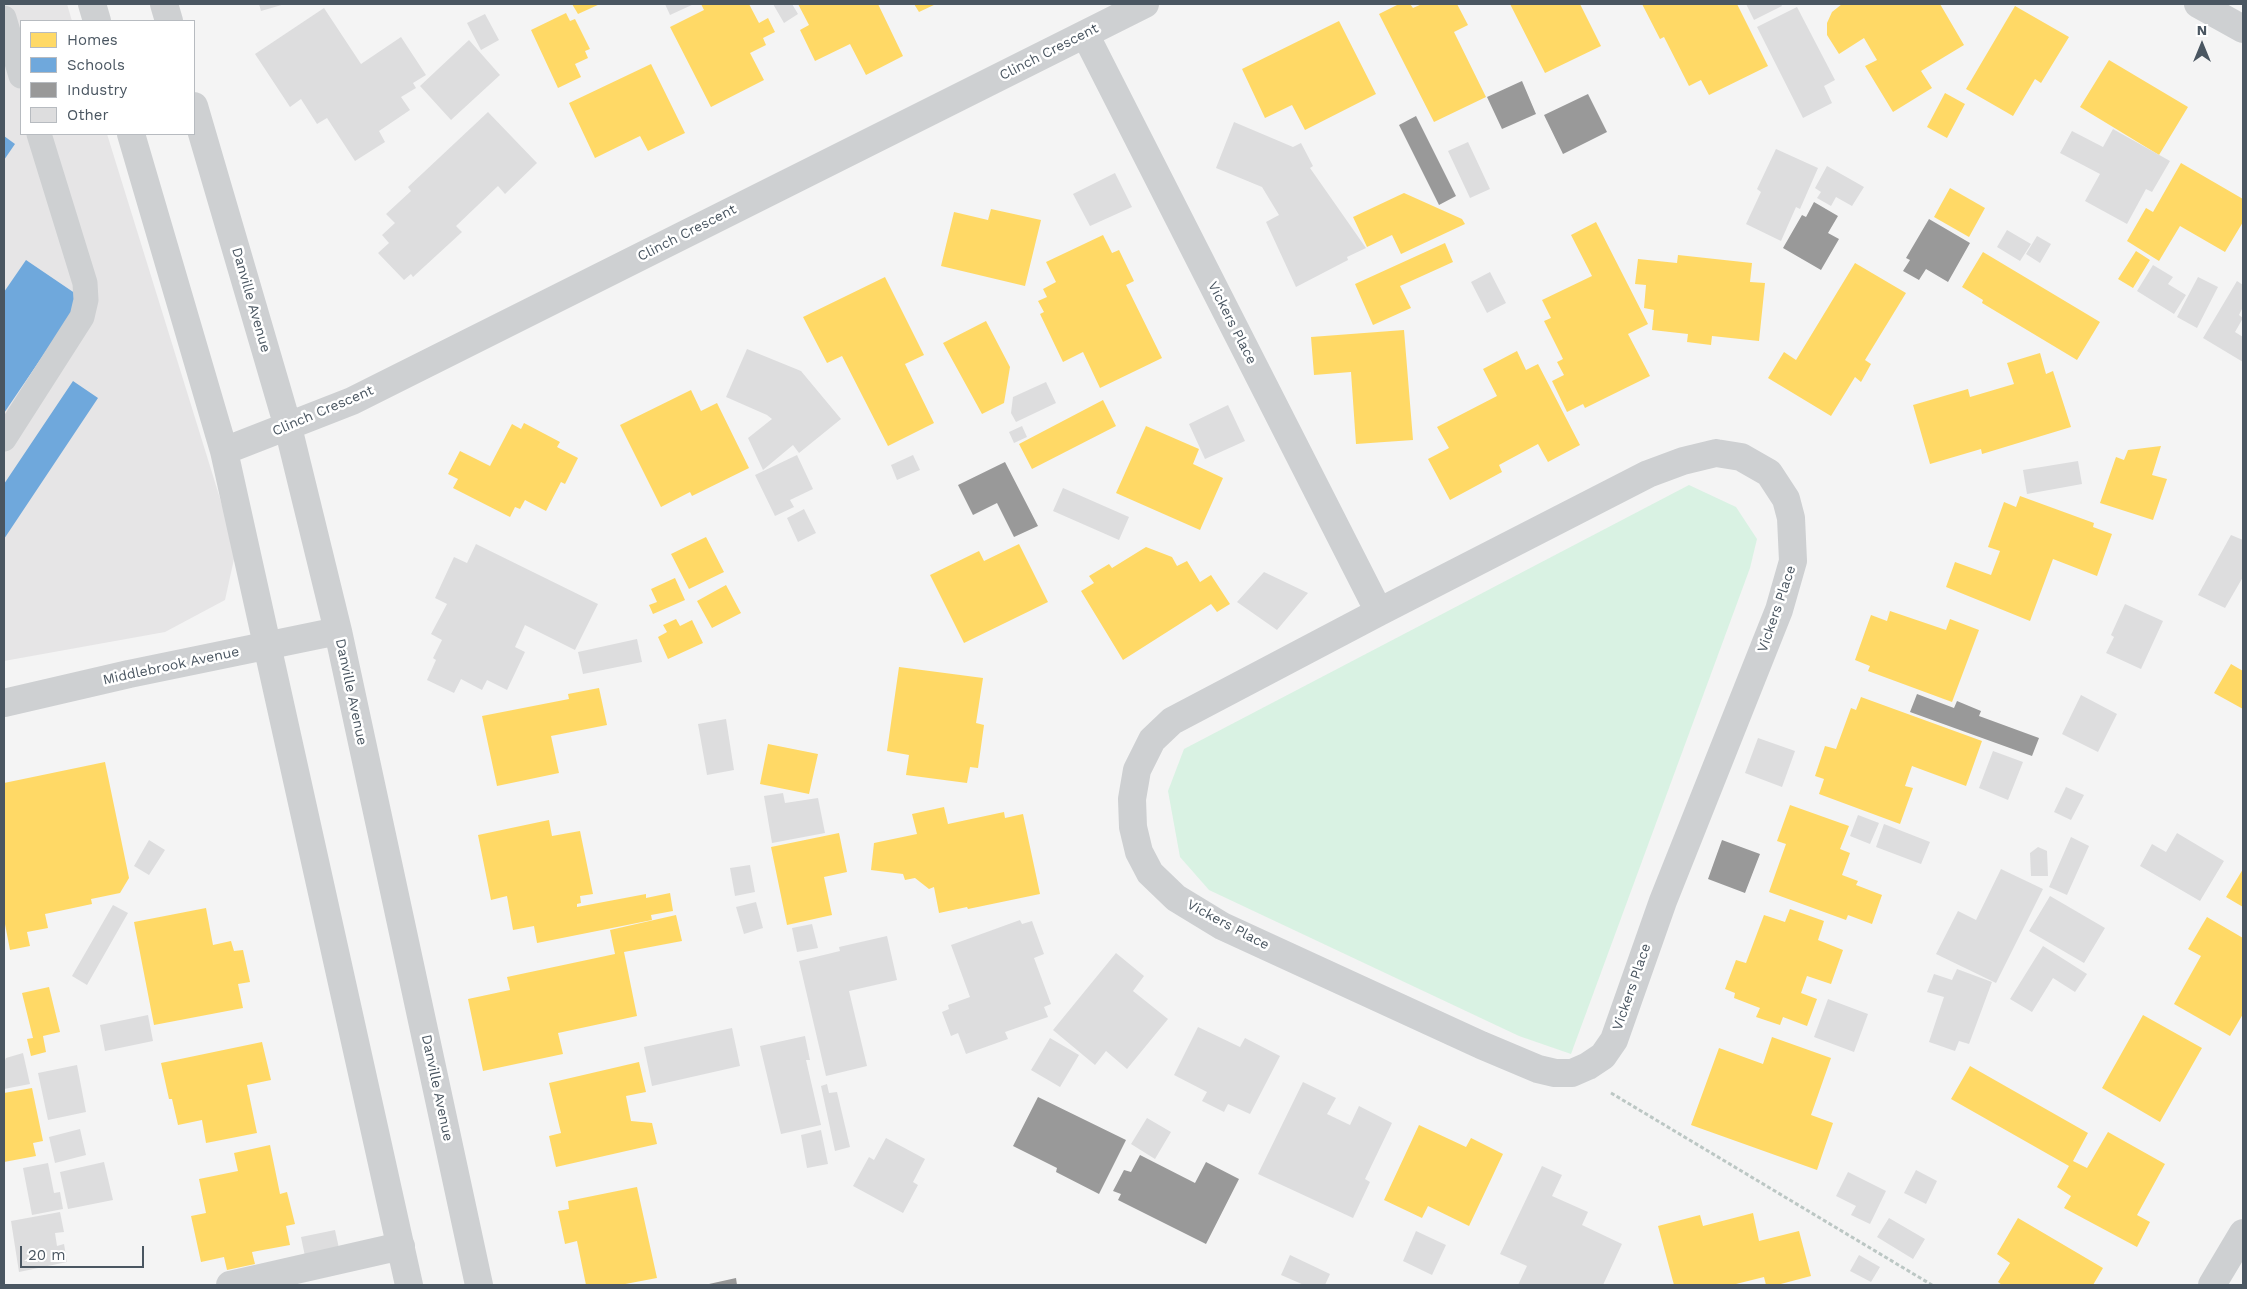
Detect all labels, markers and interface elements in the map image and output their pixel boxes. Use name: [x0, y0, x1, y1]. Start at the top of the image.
legend: [20, 20, 195, 135]
street label: Clinch Crescent: [997, 20, 1101, 84]
north arrow: [2177, 20, 2227, 70]
text: N: [2197, 22, 2207, 38]
text: Homes: [67, 31, 118, 49]
text: Schools: [67, 56, 125, 74]
text: Industry: [67, 81, 127, 99]
text: Other: [67, 106, 109, 124]
street label: Clinch Crescent: [635, 201, 739, 265]
street label: Danville Avenue: [228, 246, 274, 354]
street label: Vickers Place: [1204, 279, 1260, 367]
street label: Clinch Crescent: [270, 382, 376, 440]
street label: Vickers Place: [1754, 563, 1800, 655]
street label: Danville Avenue: [332, 637, 370, 747]
street label: Middlebrook Avenue: [101, 643, 241, 689]
street label: Vickers Place: [1184, 896, 1272, 954]
street label: Vickers Place: [1609, 941, 1655, 1033]
street label: Danville Avenue: [418, 1033, 456, 1143]
scale bar: [22, 1236, 146, 1268]
text: 20 m: [28, 1246, 66, 1264]

